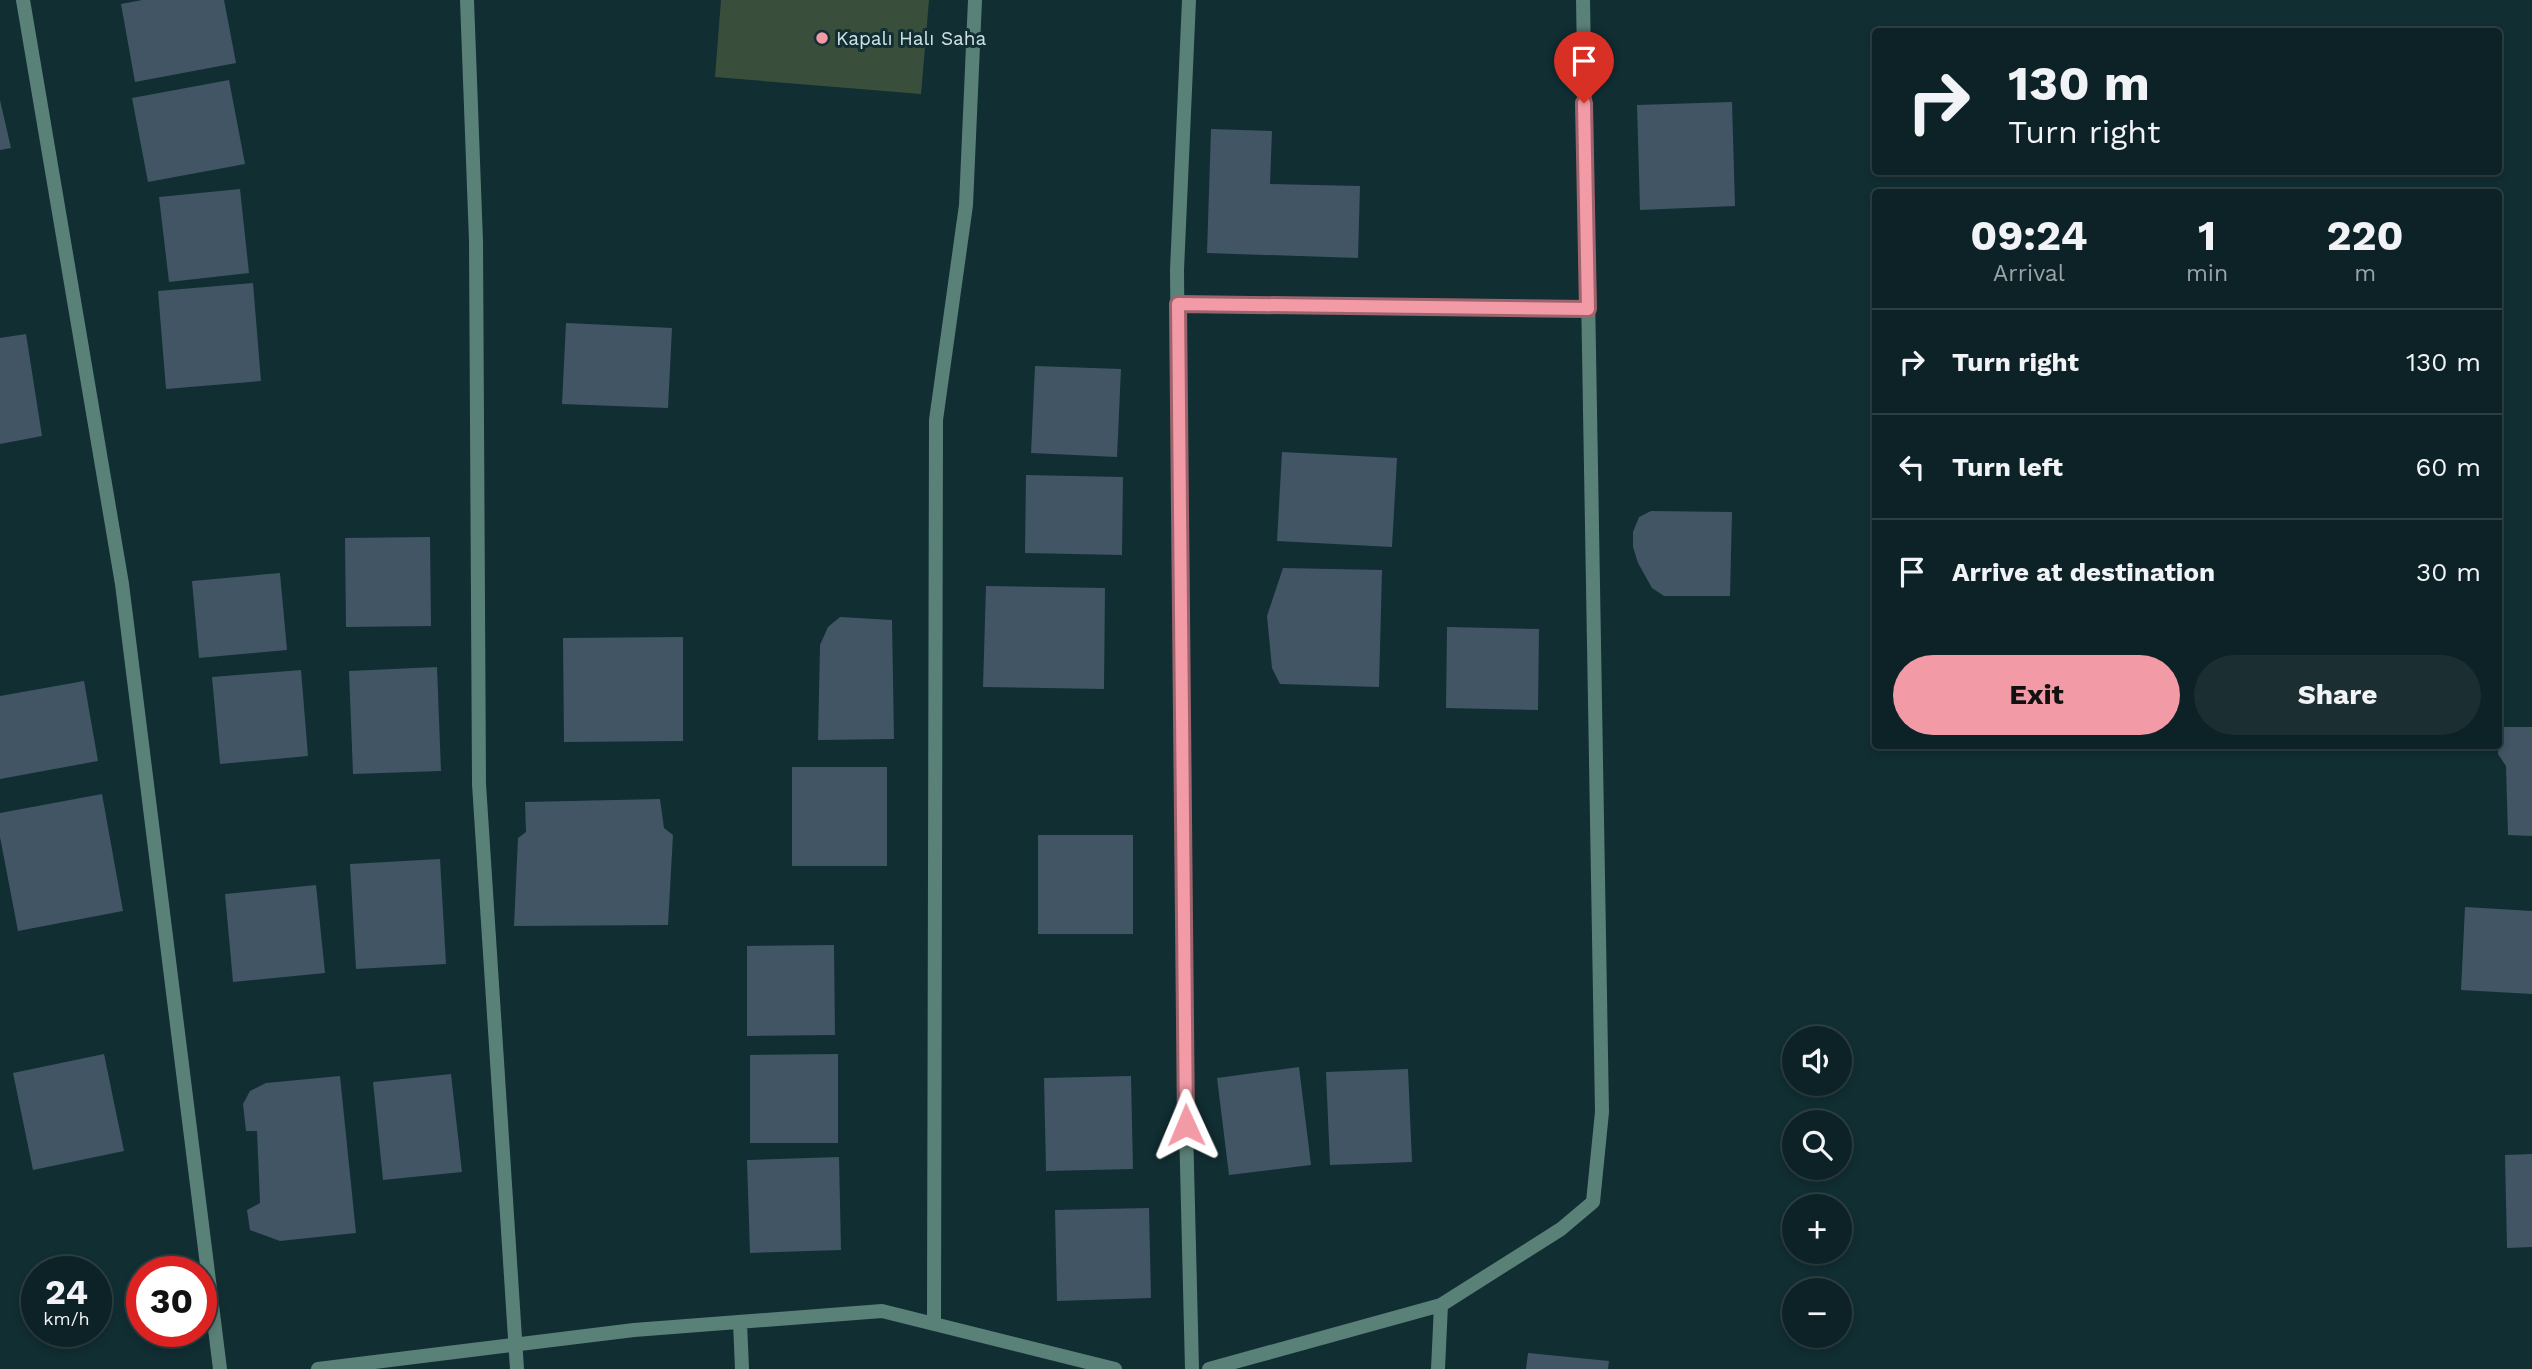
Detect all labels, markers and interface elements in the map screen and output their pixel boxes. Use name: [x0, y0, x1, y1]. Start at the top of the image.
place label: Kapalı Halı Saha: [836, 27, 986, 50]
marker: Kapalı Halı Saha: [814, 30, 830, 46]
pin: [1554, 31, 1614, 103]
icon: arrive: [1565, 42, 1603, 80]
text: 130 m: [2008, 54, 2150, 112]
icon: right: [1893, 56, 1984, 147]
text: Turn right: [2008, 113, 2160, 151]
text: 09:24: [1970, 211, 2088, 260]
text: 1: [2198, 211, 2216, 260]
text: 220: [2327, 211, 2404, 260]
text: Arrival: [1993, 260, 2065, 287]
text: min: [2186, 260, 2228, 287]
text: m: [2354, 260, 2376, 287]
icon: right: [1893, 343, 1931, 381]
text: Turn right: [1952, 347, 2079, 377]
text: 130 m: [2406, 347, 2481, 377]
icon: left: [1893, 448, 1931, 486]
text: Turn left: [1952, 452, 2063, 482]
text: 60 m: [2415, 452, 2481, 482]
icon: arrive: [1893, 553, 1931, 591]
text: Arrive at destination: [1952, 557, 2215, 587]
text: 30 m: [2416, 557, 2481, 587]
button: Exit: [1893, 655, 2180, 735]
button: Share: [2194, 655, 2481, 735]
map controls: [1782, 1026, 1852, 1348]
button: sound: [1782, 1026, 1852, 1096]
position arrow: [1149, 1088, 1223, 1162]
button: search: [1782, 1110, 1852, 1180]
button: +: [1782, 1194, 1852, 1264]
speed limit sign: 30: [126, 1256, 217, 1347]
text: 24: [45, 1271, 88, 1313]
button: −: [1782, 1278, 1852, 1348]
text: km/h: [43, 1308, 90, 1329]

